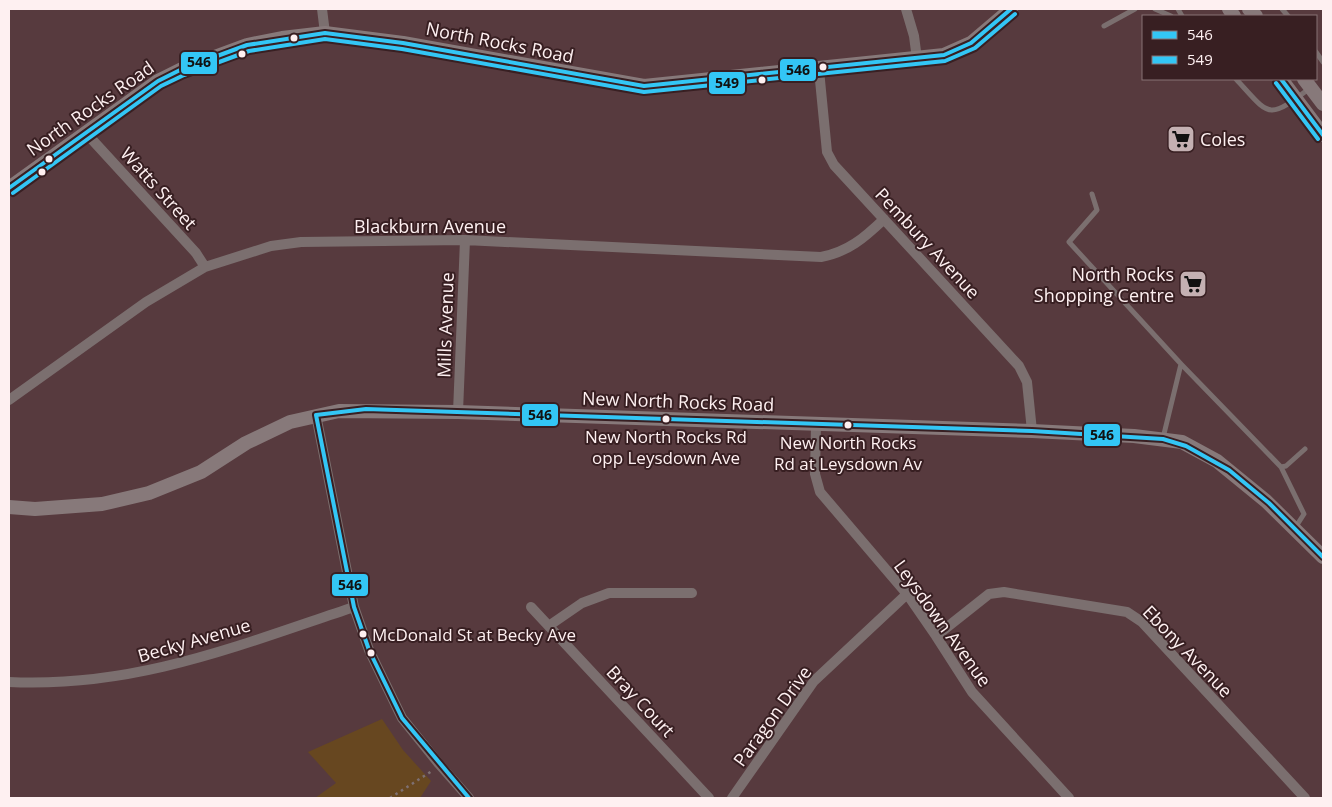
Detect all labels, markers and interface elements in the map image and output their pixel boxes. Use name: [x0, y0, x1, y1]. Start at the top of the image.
legend: [1142, 15, 1317, 80]
street label: North Rocks Road: [424, 16, 576, 68]
text: 546: [1187, 24, 1213, 44]
unlabelled marker: [289, 33, 299, 43]
unlabelled marker: [237, 49, 247, 59]
text: 549: [1187, 49, 1213, 69]
line badge: 546: [180, 51, 218, 75]
text: 546: [187, 52, 211, 71]
street label: North Rocks Road: [22, 55, 158, 161]
line badge: 546: [779, 58, 817, 82]
text: 546: [786, 60, 810, 79]
unlabelled marker: [818, 62, 828, 72]
line badge: 549: [708, 71, 746, 95]
text: 549: [715, 73, 739, 92]
unlabelled marker: [757, 75, 767, 85]
supermarket icon: Coles: [1166, 124, 1196, 154]
place label: Coles: [1200, 127, 1245, 151]
street label: Watts Street: [116, 142, 202, 234]
unlabelled marker: [44, 154, 54, 164]
unlabelled marker: [37, 167, 47, 177]
street label: Pembury Avenue: [870, 182, 986, 304]
street label: Blackburn Avenue: [354, 214, 506, 238]
place label: North Rocks Shopping Centre: [1034, 262, 1174, 307]
supermarket icon: North Rocks Shopping Centre: [1178, 269, 1208, 299]
street label: Mills Avenue: [431, 272, 459, 378]
street label: New North Rocks Road: [581, 386, 775, 416]
line badge: 546: [521, 403, 559, 427]
text: 546: [528, 405, 552, 424]
marker: New North Rocks Rd opp Leysdown Ave: [661, 414, 671, 424]
marker: New North Rocks Rd at Leysdown Av: [843, 420, 853, 430]
line badge: 546: [1083, 423, 1121, 447]
place label: New North Rocks Rd opp Leysdown Ave: [585, 425, 747, 469]
text: 546: [1090, 425, 1114, 444]
place label: New North Rocks Rd at Leysdown Av: [774, 431, 923, 475]
street label: Leysdown Avenue: [889, 555, 997, 691]
line badge: 546: [331, 573, 369, 597]
text: 546: [338, 575, 362, 594]
street label: Ebony Avenue: [1138, 600, 1238, 702]
street label: Becky Avenue: [135, 612, 253, 668]
place label: McDonald St at Becky Ave: [372, 623, 576, 646]
marker: McDonald St at Becky Ave: [358, 629, 368, 639]
unlabelled marker: [366, 648, 376, 658]
street label: Bray Court: [602, 660, 680, 742]
street label: Paragon Drive: [727, 661, 817, 771]

